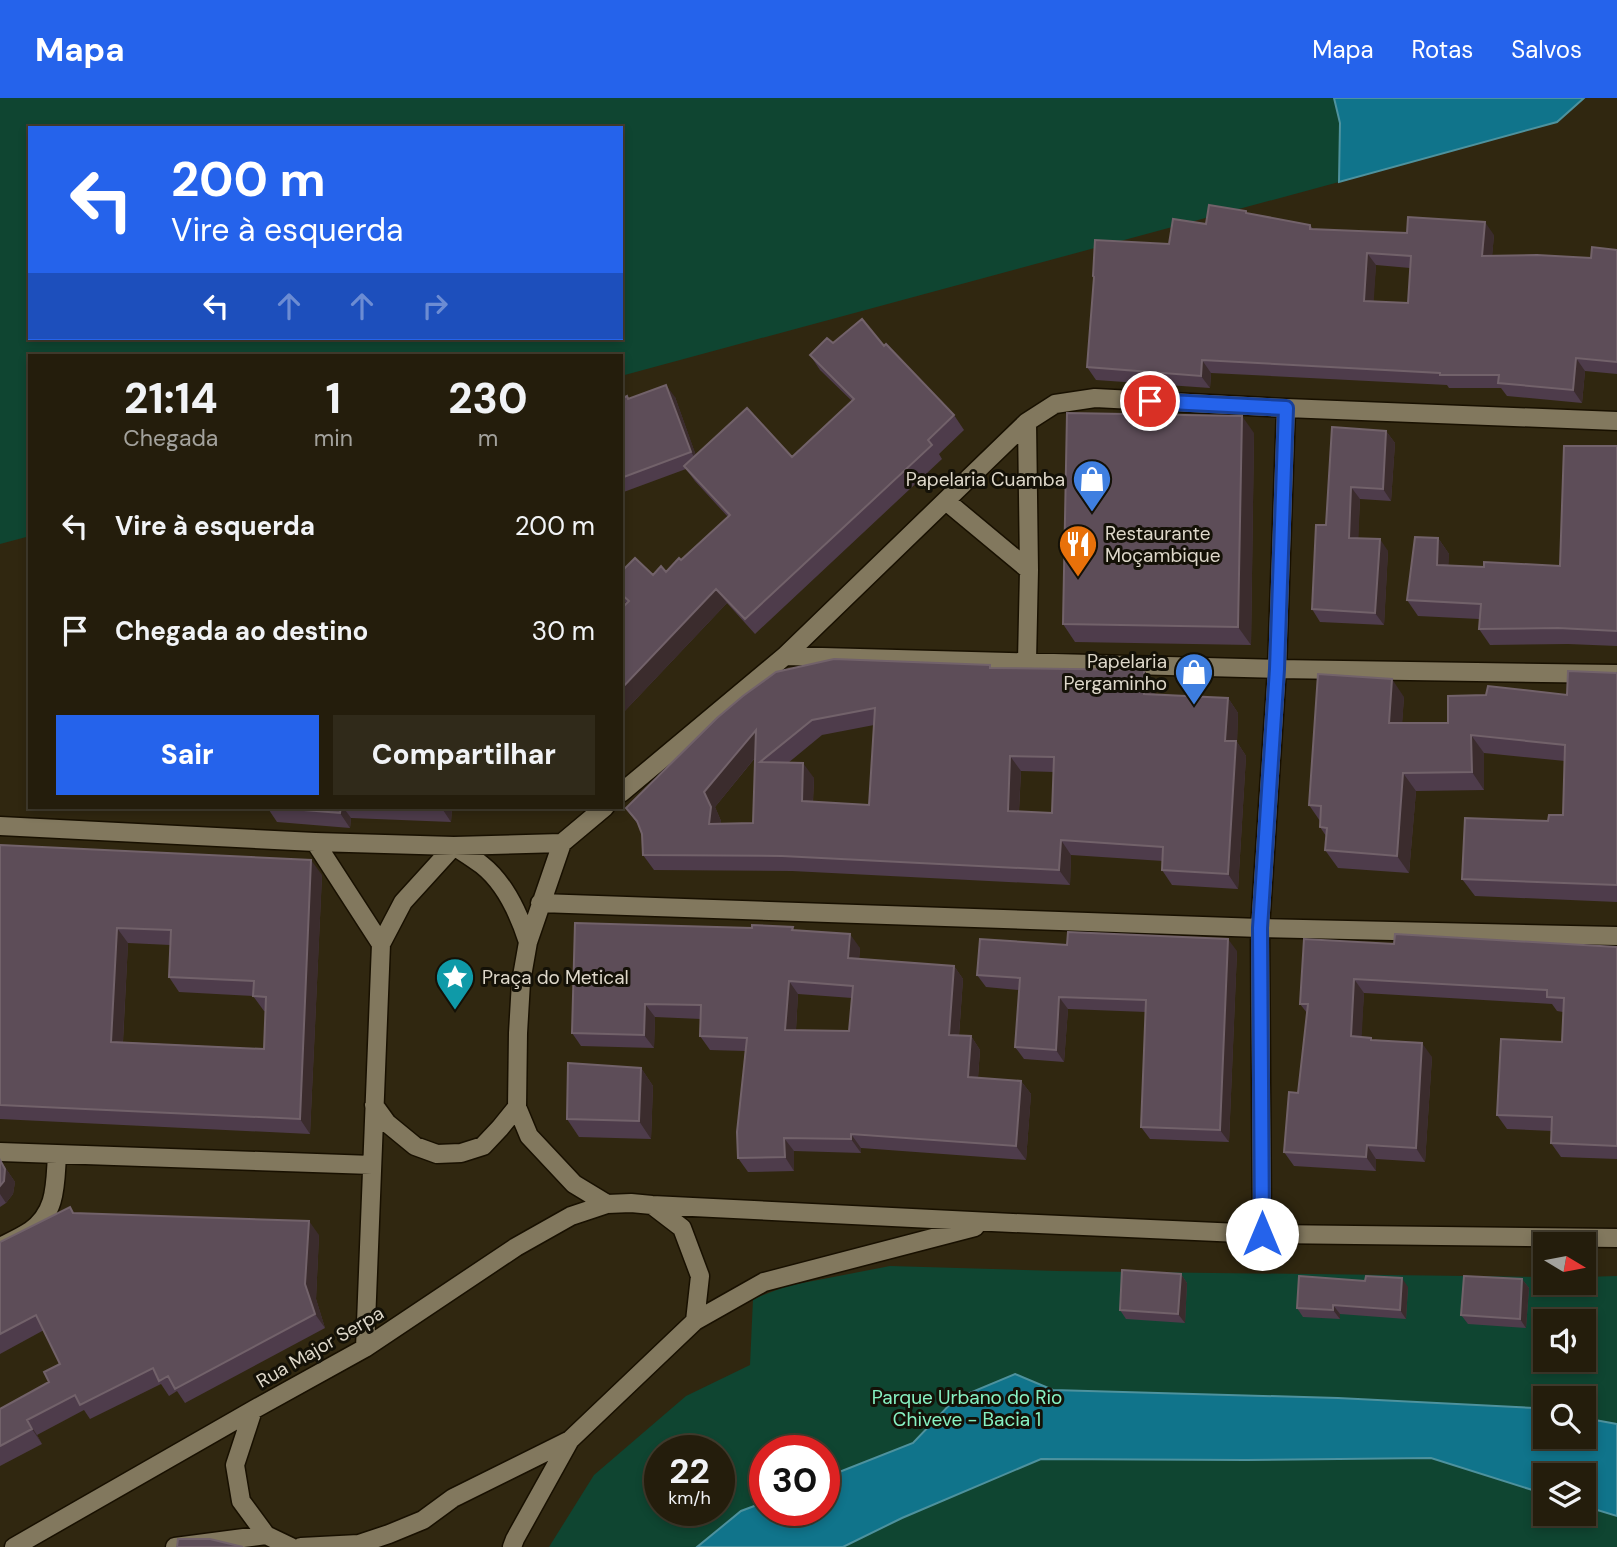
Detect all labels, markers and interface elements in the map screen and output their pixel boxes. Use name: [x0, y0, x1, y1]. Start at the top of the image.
text: Mapa: [35, 28, 125, 71]
text: Mapa: [1312, 34, 1374, 65]
text: Rotas: [1412, 34, 1473, 65]
text: Salvos: [1511, 34, 1582, 65]
text: 200 m: [171, 147, 326, 211]
icon: left: [56, 154, 147, 245]
text: Vire à esquerda: [171, 209, 403, 251]
icon: left: [197, 287, 235, 325]
icon: ahead: [270, 287, 308, 325]
icon: ahead: [343, 287, 381, 325]
icon: right: [416, 287, 454, 325]
text: 21:14: [124, 371, 218, 426]
text: 1: [326, 371, 341, 426]
text: 230: [448, 371, 528, 426]
pin: [1120, 371, 1180, 431]
icon: arrive: [1131, 382, 1169, 420]
text: Chegada: [123, 423, 218, 453]
text: min: [314, 423, 353, 453]
text: m: [478, 423, 498, 453]
shop icon: Papelaria Cuamba: [1071, 458, 1113, 513]
place label: Papelaria Cuamba: [906, 467, 1065, 492]
icon: left: [56, 507, 94, 545]
text: Vire à esquerda: [115, 509, 315, 543]
text: 200 m: [515, 509, 595, 543]
place label: Restaurante Moçambique: [1105, 521, 1220, 568]
restaurant icon: Restaurante Moçambique: [1057, 523, 1099, 578]
icon: arrive: [56, 612, 94, 650]
text: Chegada ao destino: [115, 614, 368, 648]
text: 30 m: [532, 614, 595, 648]
place label: Papelaria Pergaminho: [1063, 649, 1167, 696]
shop icon: Papelaria Pergaminho: [1173, 651, 1215, 706]
button: Sair: [56, 715, 319, 795]
button: Compartilhar: [333, 715, 595, 795]
place icon: Praça do Metical: [434, 956, 476, 1011]
place label: Praça do Metical: [482, 965, 629, 990]
position arrow: [1225, 1197, 1299, 1271]
north arrow: [1533, 1232, 1596, 1295]
map controls: [1533, 1232, 1596, 1526]
street label: Rua Major Serpa: [252, 1300, 388, 1394]
button: sound: [1533, 1309, 1596, 1372]
park label: Parque Urbano do Rio Chiveve - Bacia 1: [872, 1385, 1062, 1432]
button: search: [1533, 1386, 1596, 1449]
speed limit sign: 30: [749, 1435, 840, 1526]
text: 22: [669, 1448, 710, 1494]
button: layers: [1533, 1463, 1596, 1526]
text: km/h: [668, 1486, 711, 1510]

